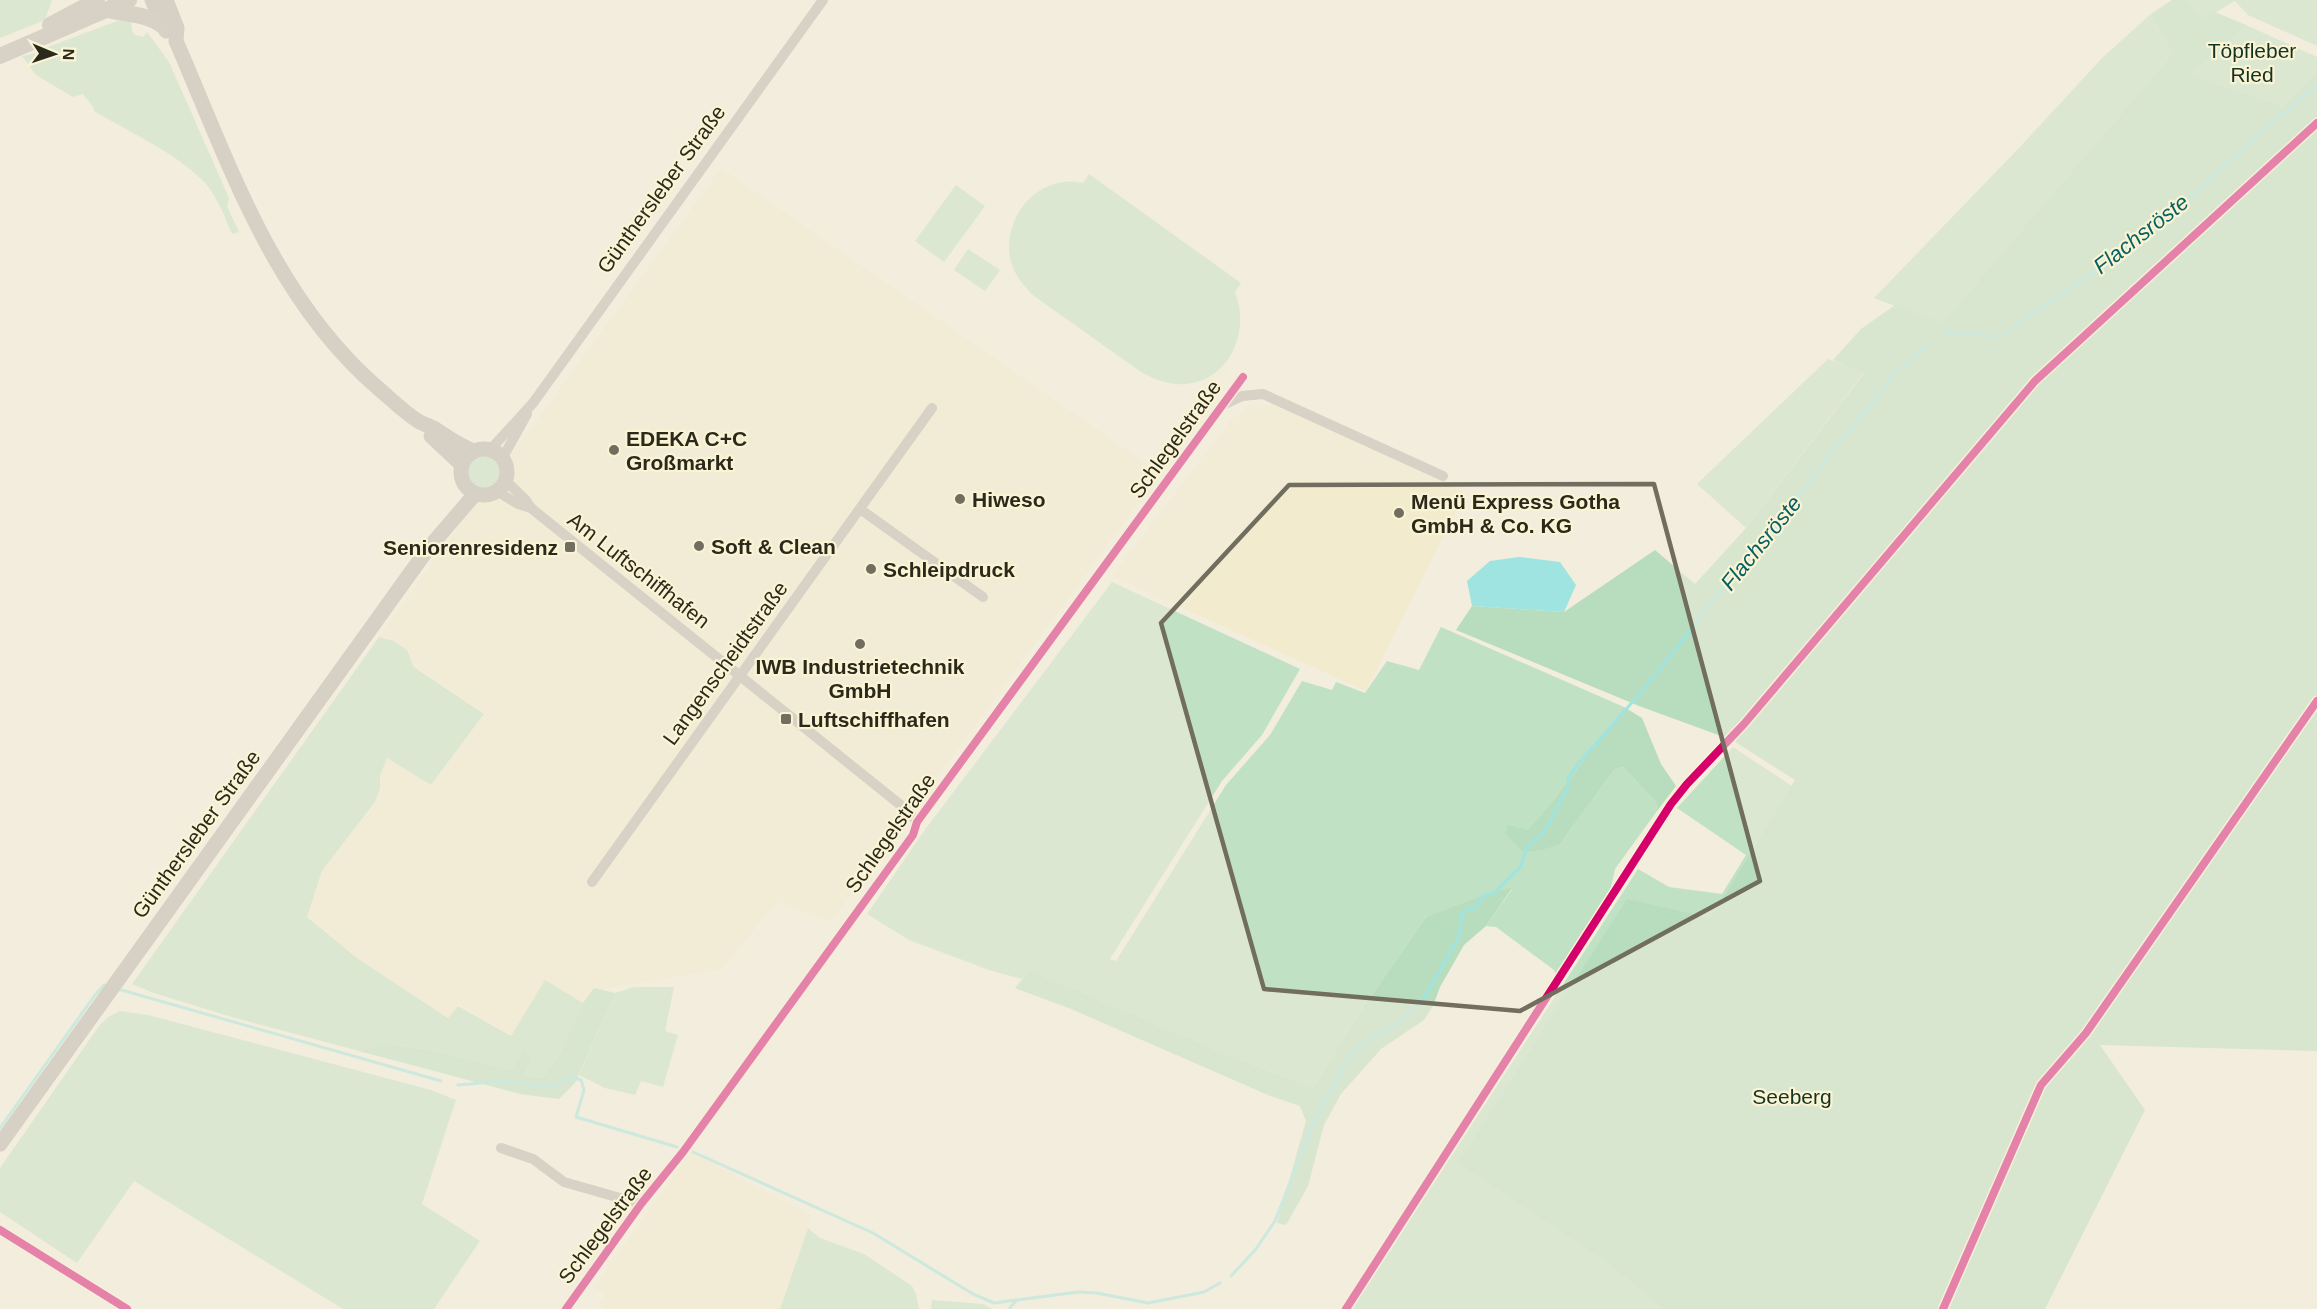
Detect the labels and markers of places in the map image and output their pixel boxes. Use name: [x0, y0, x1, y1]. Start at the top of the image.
place label: EDEKA C+C Großmarkt: [626, 427, 747, 474]
marker: EDEKA C+C Großmarkt: [607, 443, 621, 457]
place label: Hiweso: [972, 488, 1046, 511]
place label: Menü Express Gotha GmbH & Co. KG: [1411, 490, 1620, 537]
marker: Hiweso: [953, 492, 967, 506]
marker: Menü Express Gotha GmbH & Co. KG: [1392, 506, 1406, 520]
place label: Soft & Clean: [711, 535, 836, 558]
place label: Seniorenresidenz: [383, 536, 558, 559]
marker: Soft & Clean: [692, 539, 706, 553]
marker: Seniorenresidenz: [563, 540, 577, 554]
place label: Schleipdruck: [883, 558, 1015, 581]
marker: Schleipdruck: [864, 562, 878, 576]
marker: IWB Industrietechnik GmbH: [853, 637, 867, 651]
place label: IWB Industrietechnik GmbH: [756, 655, 965, 702]
place label: Luftschiffhafen: [798, 708, 950, 731]
marker: Luftschiffhafen: [779, 712, 793, 726]

